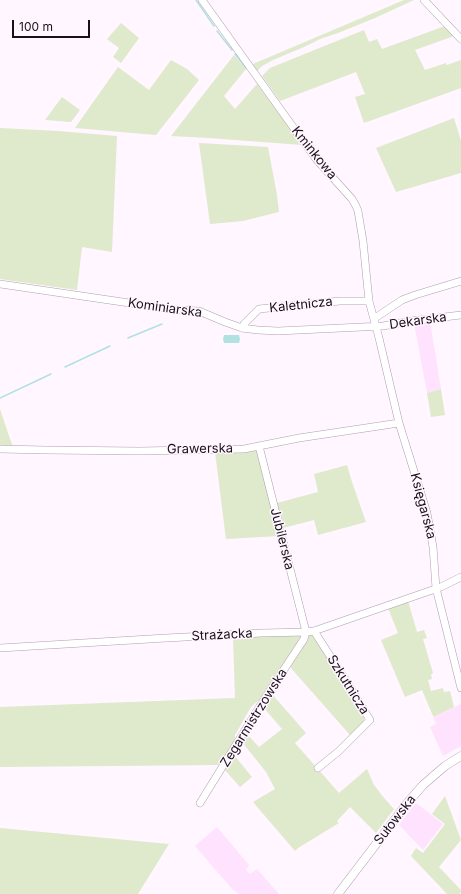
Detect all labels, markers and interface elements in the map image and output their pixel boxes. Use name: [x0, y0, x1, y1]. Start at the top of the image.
scale bar: [14, 12, 92, 38]
text: 100 m: [19, 19, 53, 34]
street label: Kminkowa: [288, 123, 340, 183]
street label: Kaletnicza: [269, 294, 333, 316]
street label: Kominiarska: [127, 295, 203, 321]
street label: Dekarska: [388, 309, 448, 333]
street label: Grawerska: [167, 441, 233, 457]
street label: Księgarska: [407, 471, 439, 541]
street label: Jubilerska: [267, 506, 297, 572]
street label: Strażacka: [191, 626, 253, 644]
street label: Szkutnicza: [324, 652, 372, 718]
street label: Zegarmistrzowska: [217, 666, 291, 770]
street label: Sułowska: [371, 792, 419, 848]

